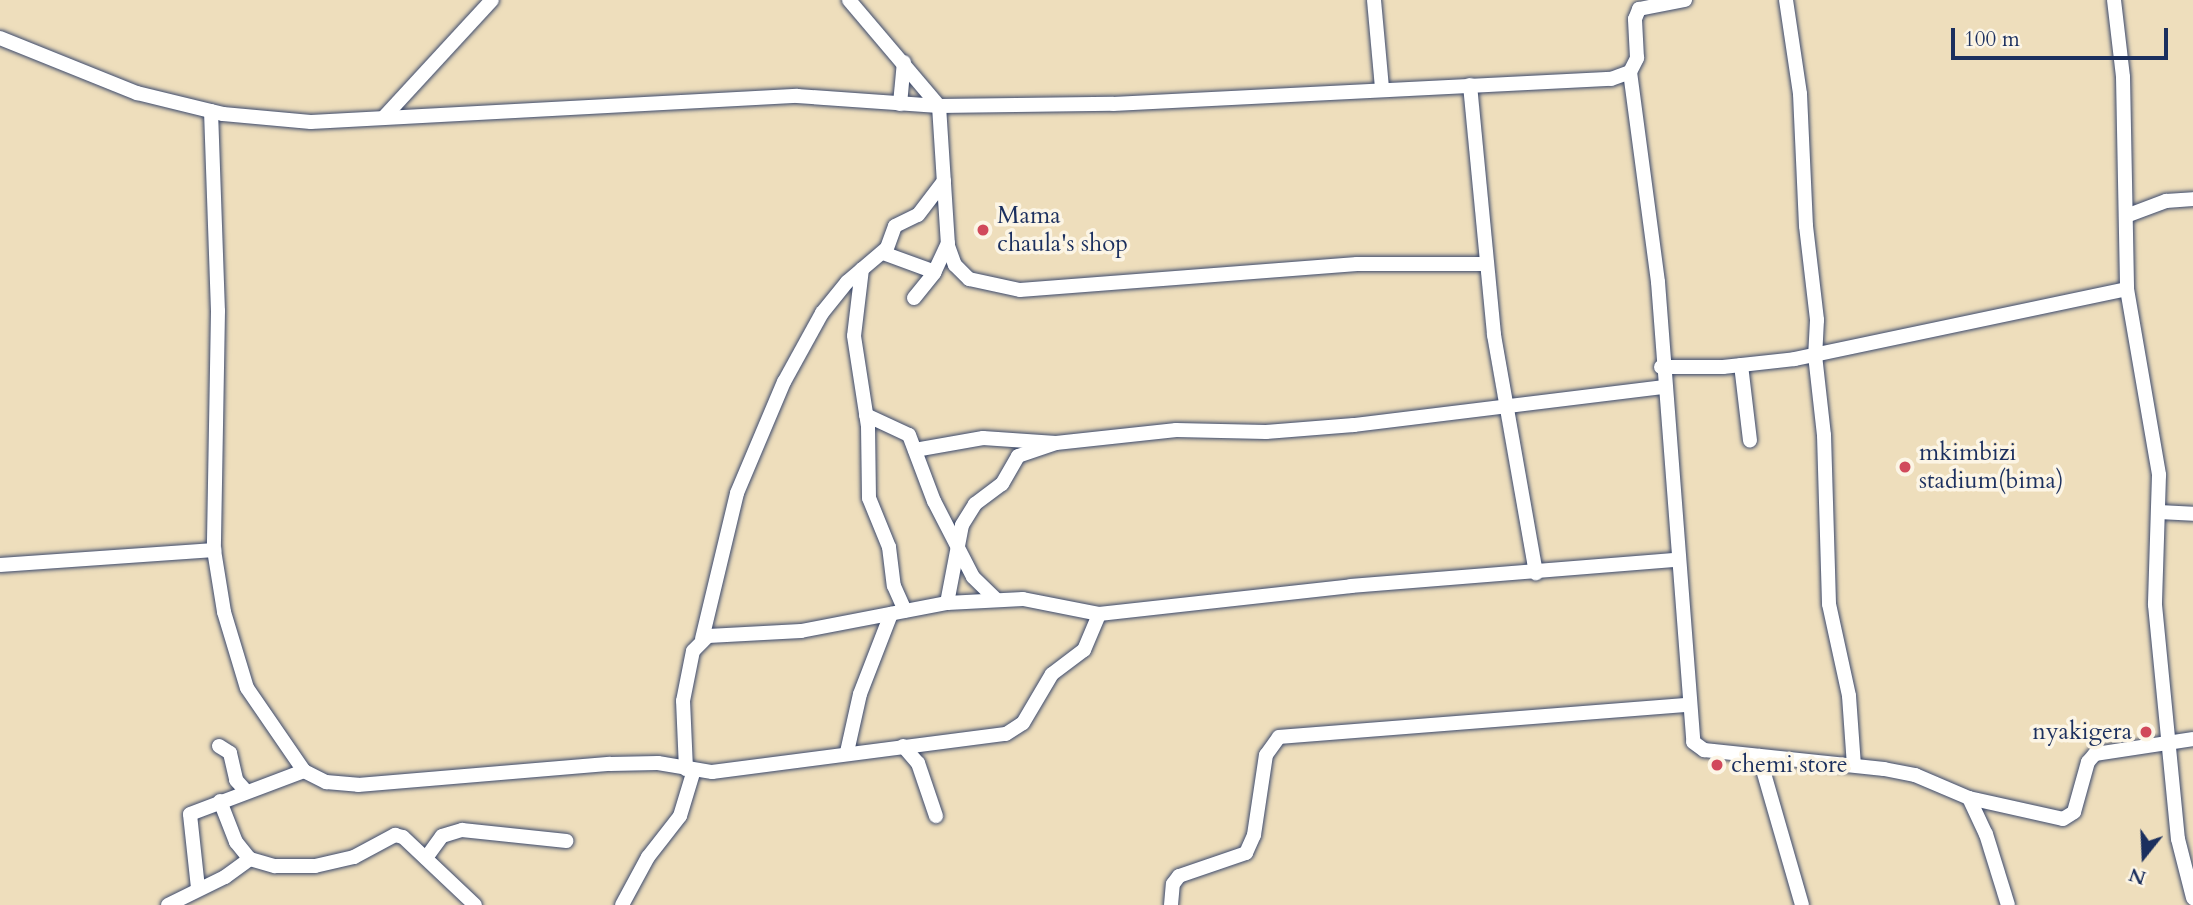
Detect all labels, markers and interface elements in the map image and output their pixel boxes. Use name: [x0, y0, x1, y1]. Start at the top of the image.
scale bar: [1955, 14, 2172, 58]
text: 100 m: [1964, 25, 2020, 54]
place label: Mama chaula's shop: [997, 202, 1128, 258]
marker: Mama chaula's shop: [975, 222, 991, 238]
place label: mkimbizi stadium(bima): [1919, 439, 2064, 495]
marker: mkimbizi stadium(bima): [1897, 459, 1913, 475]
place label: nyakigera: [2032, 718, 2132, 746]
marker: nyakigera: [2138, 724, 2154, 740]
place label: chemi store: [1731, 751, 1848, 779]
marker: chemi store: [1709, 757, 1725, 773]
north arrow: [2109, 821, 2179, 891]
text: N: [2126, 861, 2149, 891]

